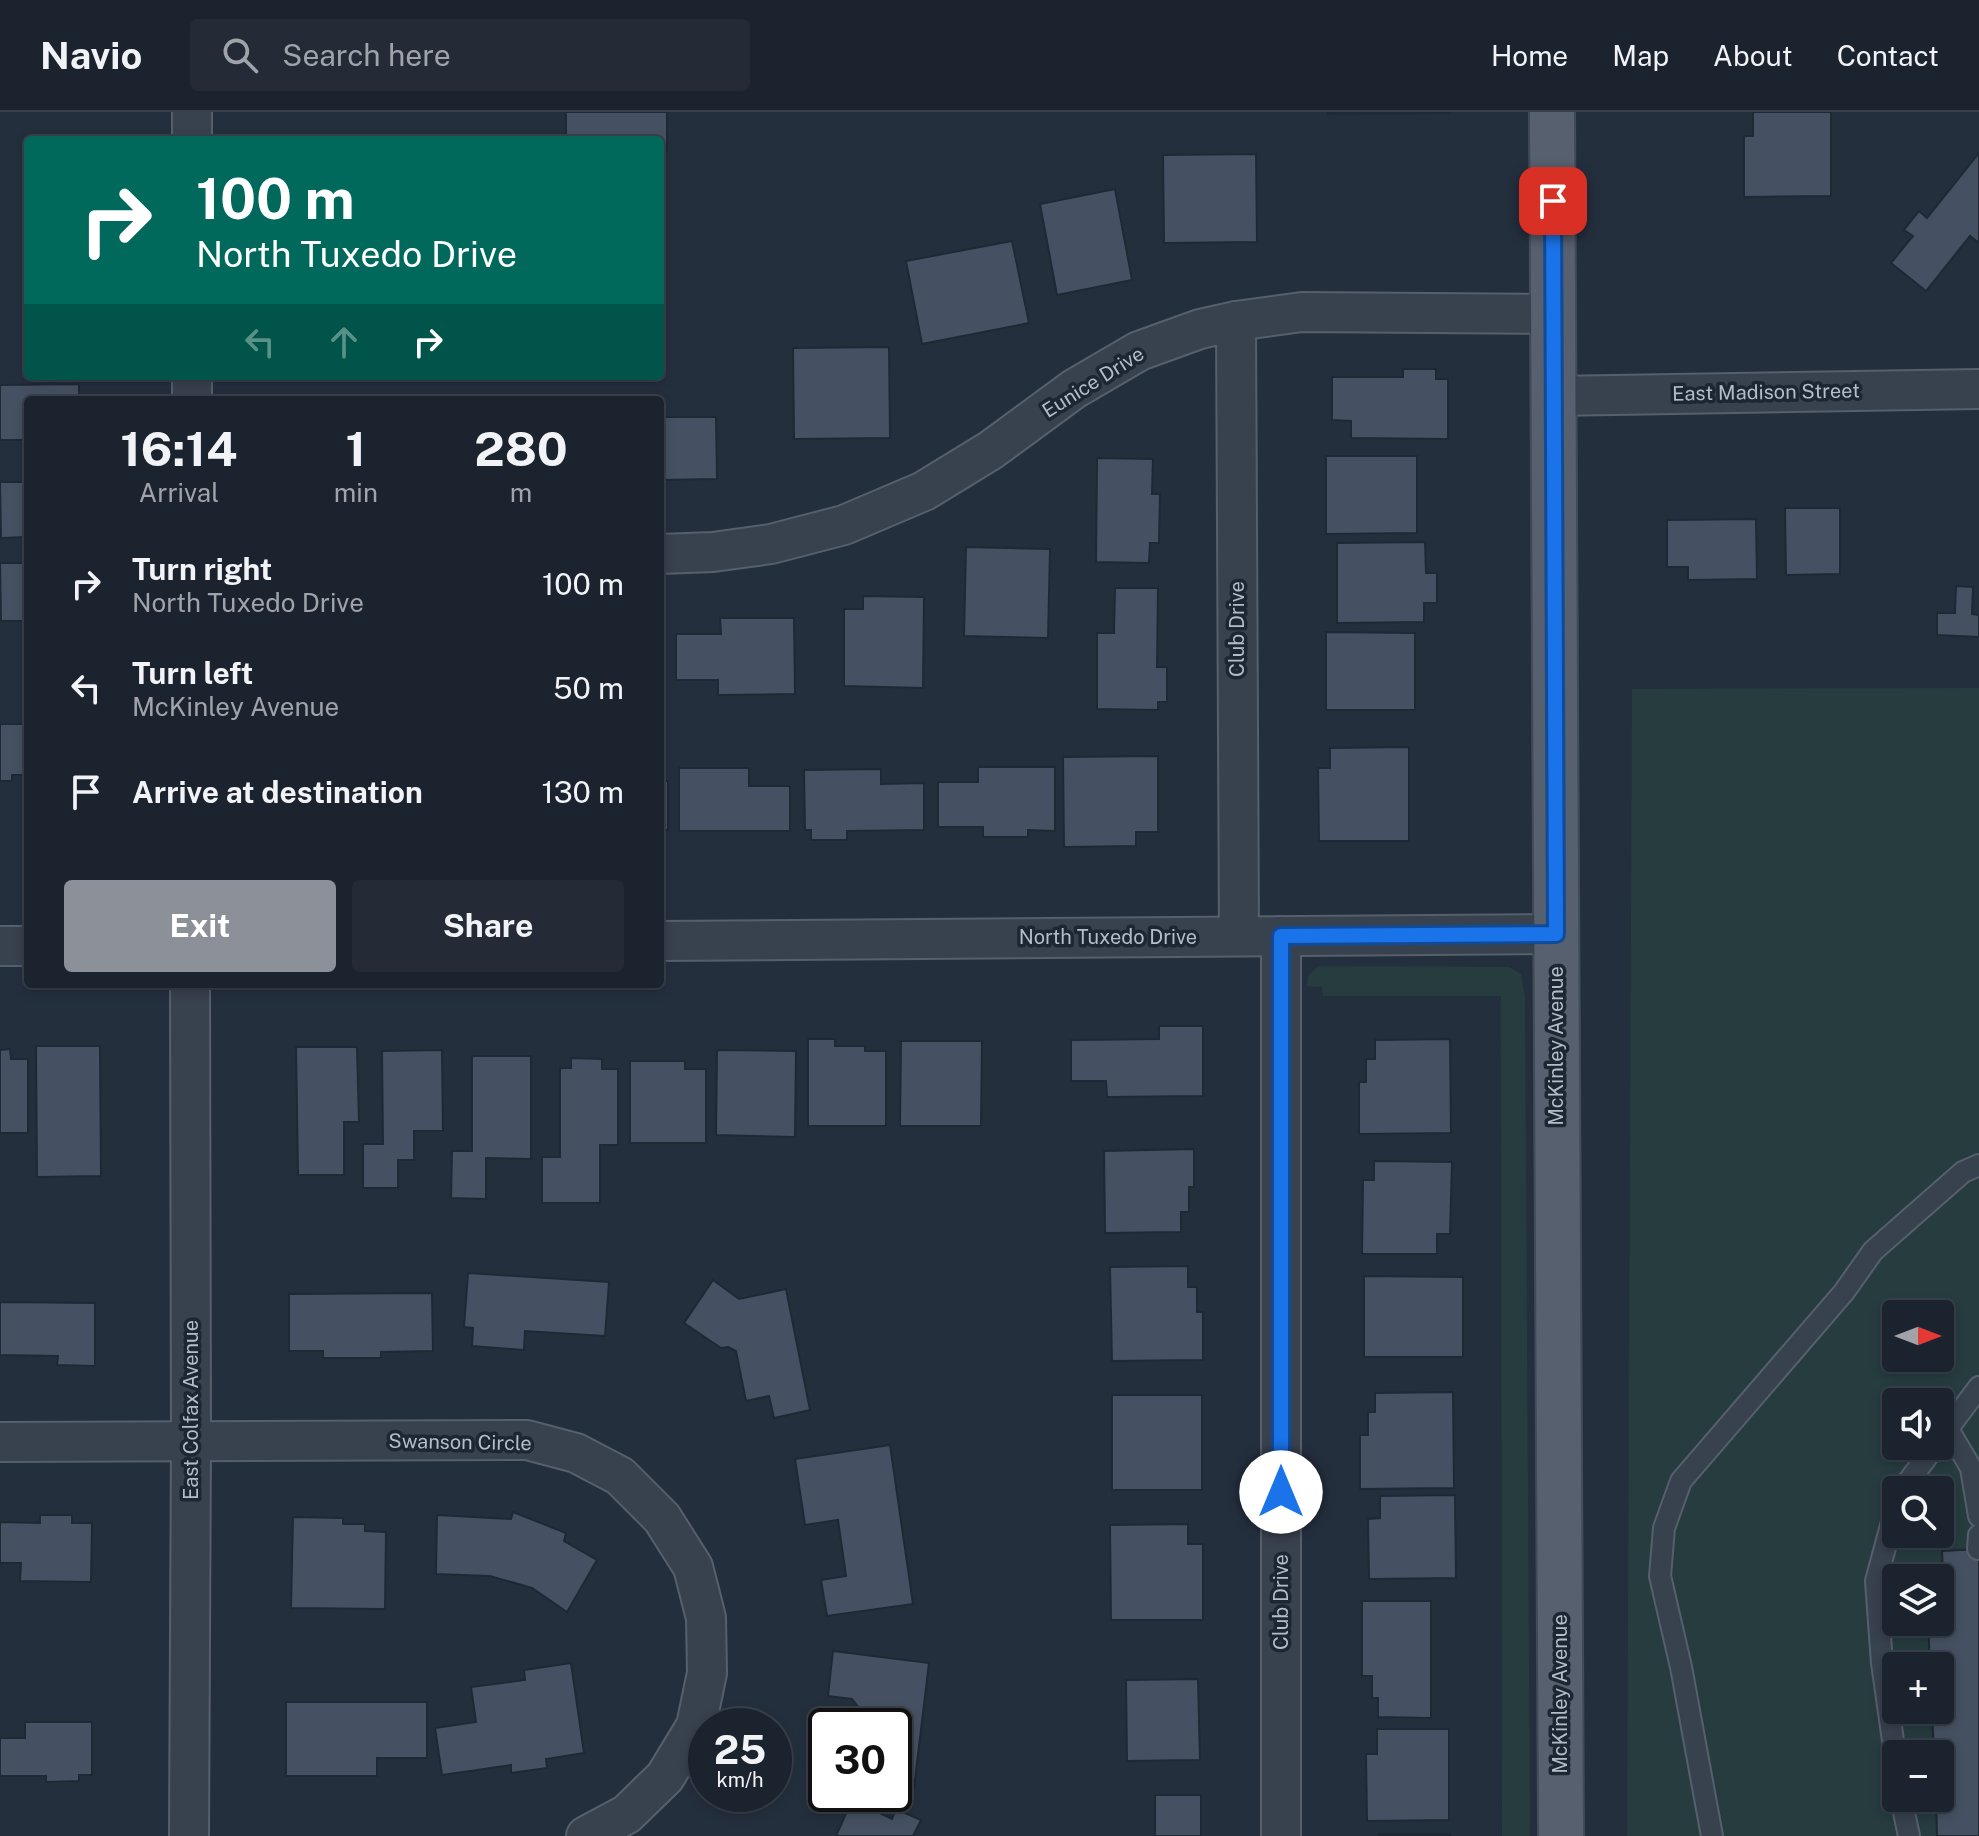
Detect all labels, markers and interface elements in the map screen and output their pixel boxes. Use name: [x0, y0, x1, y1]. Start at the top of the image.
search box: [190, 19, 750, 91]
text: Navio: [40, 33, 142, 78]
icon: search: [218, 33, 262, 77]
text: Search here: [282, 37, 451, 73]
text: Home: [1491, 39, 1568, 72]
text: Map: [1612, 39, 1669, 72]
text: About: [1713, 39, 1793, 72]
text: Contact: [1837, 39, 1939, 72]
text: 100 m: [196, 166, 355, 232]
pin: [1519, 167, 1587, 235]
icon: right: [64, 168, 168, 272]
icon: arrive: [1531, 179, 1575, 223]
text: North Tuxedo Drive: [196, 233, 517, 275]
icon: left: [238, 320, 282, 364]
icon: ahead: [322, 320, 366, 364]
icon: right: [406, 320, 450, 364]
street label: Eunice Drive: [1038, 341, 1148, 423]
street label: East Madison Street: [1672, 378, 1860, 406]
text: 16:14: [120, 420, 238, 477]
text: 1: [346, 420, 366, 477]
text: 280: [474, 420, 568, 477]
text: Arrival: [139, 477, 219, 508]
text: min: [334, 477, 378, 508]
text: m: [510, 477, 532, 508]
text: Turn right: [132, 551, 272, 587]
icon: right: [64, 562, 108, 606]
text: 100 m: [542, 566, 624, 602]
street label: Club Drive: [1225, 581, 1249, 677]
text: North Tuxedo Drive: [132, 587, 364, 618]
text: Turn left: [132, 655, 253, 691]
icon: left: [64, 666, 108, 710]
text: 50 m: [553, 670, 624, 706]
text: McKinley Avenue: [132, 691, 339, 722]
icon: arrive: [64, 770, 108, 814]
text: Arrive at destination: [132, 774, 423, 810]
text: 130 m: [541, 774, 624, 810]
button: Exit: [64, 880, 336, 972]
button: Share: [352, 880, 624, 972]
street label: North Tuxedo Drive: [1019, 925, 1197, 949]
street label: McKinley Avenue: [1544, 966, 1568, 1126]
north arrow: [1882, 1300, 1954, 1372]
map controls: [1882, 1300, 1954, 1812]
street label: East Colfax Avenue: [179, 1320, 203, 1500]
button: sound: [1882, 1388, 1954, 1460]
street label: Swanson Circle: [388, 1429, 532, 1455]
position arrow: [1239, 1450, 1323, 1534]
button: search: [1882, 1476, 1954, 1548]
street label: Club Drive: [1269, 1554, 1293, 1650]
button: layers: [1882, 1564, 1954, 1636]
street label: McKinley Avenue: [1548, 1614, 1572, 1774]
button: +: [1882, 1652, 1954, 1724]
speed limit sign: 30: [808, 1708, 912, 1812]
text: 25: [714, 1726, 766, 1773]
button: −: [1882, 1740, 1954, 1812]
text: km/h: [716, 1768, 764, 1792]

